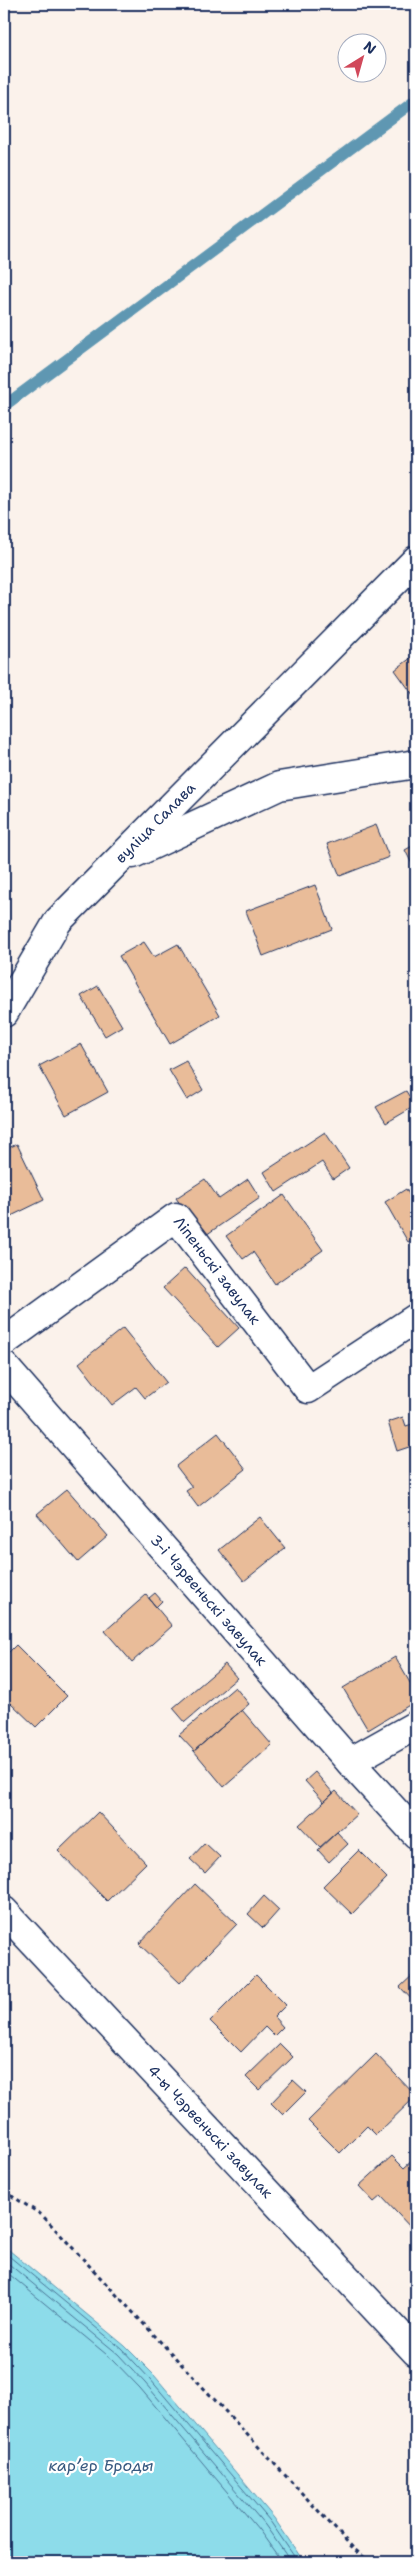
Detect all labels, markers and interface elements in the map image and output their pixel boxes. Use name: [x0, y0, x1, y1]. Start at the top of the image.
north arrow: [338, 32, 388, 82]
text: N: [360, 37, 380, 58]
street label: вуліца Салава: [111, 778, 200, 868]
street label: Ліпеньскі завулак: [169, 1212, 265, 1329]
street label: 3-і Чэрвеньскі завулак: [146, 1530, 271, 1670]
street label: 4-ы Чэрвеньскі завулак: [143, 2061, 277, 2202]
water label: карʼер Броды: [48, 2455, 154, 2476]

